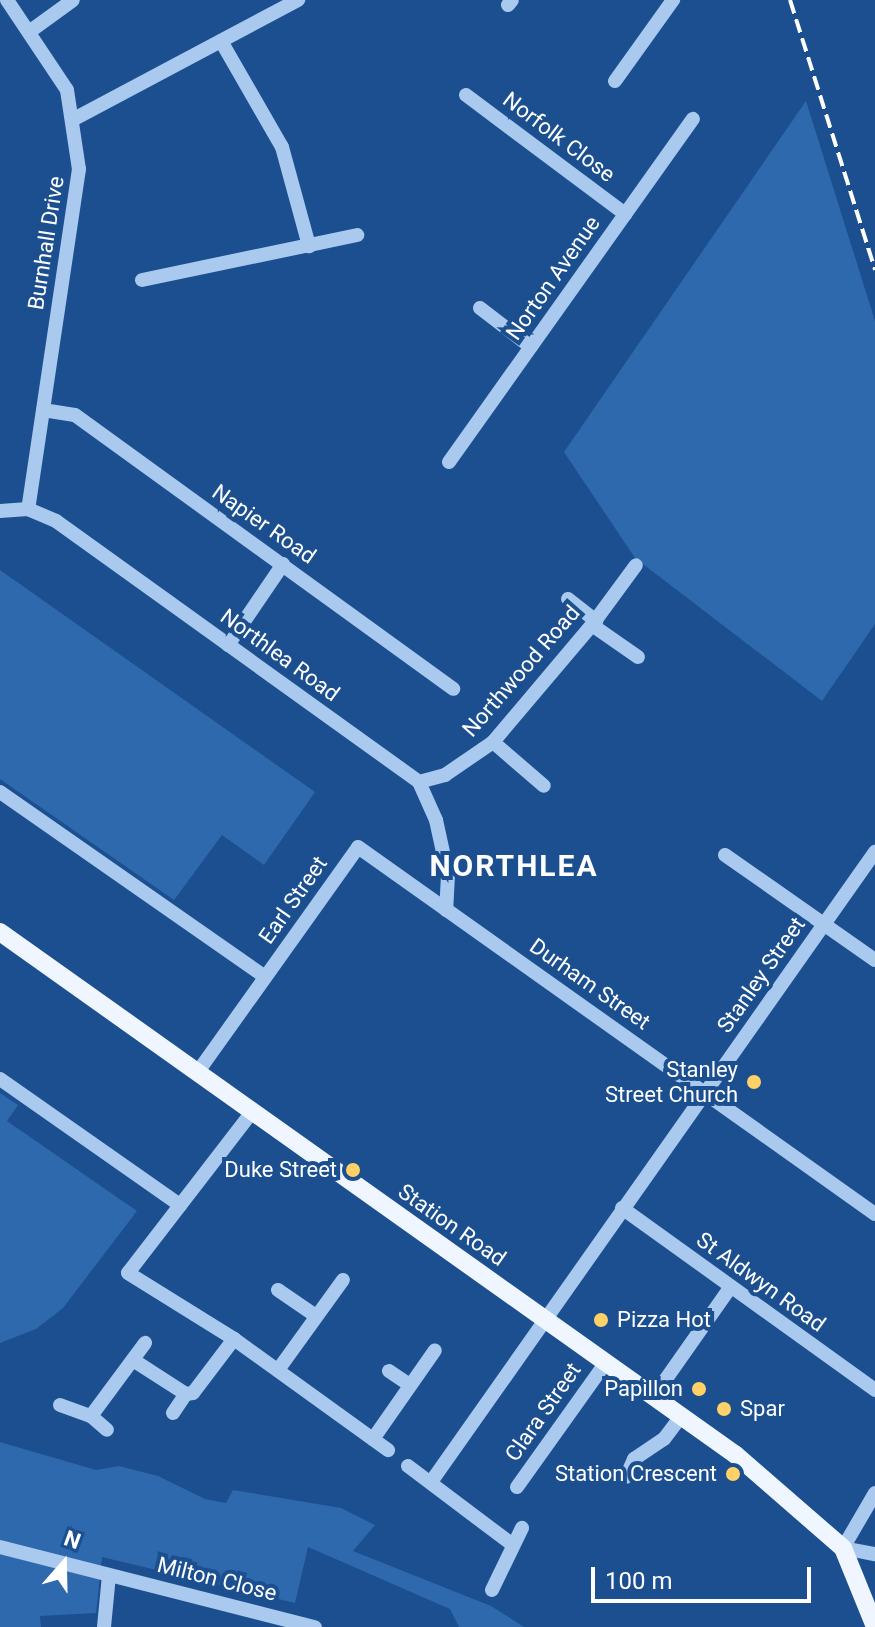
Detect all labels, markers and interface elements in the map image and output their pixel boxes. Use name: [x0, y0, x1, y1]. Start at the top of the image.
street label: Norfolk Close: [498, 86, 620, 188]
street label: Burnhall Drive: [22, 174, 70, 312]
street label: Norton Avenue: [501, 211, 605, 345]
street label: Napier Road: [207, 479, 321, 569]
street label: Northwood Road: [457, 600, 585, 742]
street label: Northlea Road: [215, 603, 345, 707]
district label: NORTHLEA: [429, 848, 599, 884]
street label: Earl Street: [253, 851, 333, 949]
street label: Stanley Street: [711, 912, 811, 1038]
street label: Durham Street: [525, 933, 655, 1035]
place label: Stanley Street Church: [605, 1056, 738, 1108]
marker: Stanley Street Church: [745, 1073, 763, 1091]
place label: Duke Street: [224, 1157, 337, 1183]
marker: Duke Street: [344, 1161, 362, 1179]
street label: Station Road: [393, 1178, 511, 1272]
street label: St Aldwyn Road: [691, 1226, 831, 1338]
place label: Pizza Hot: [617, 1307, 711, 1333]
marker: Pizza Hot: [592, 1311, 610, 1329]
street label: Clara Street: [499, 1358, 587, 1466]
place label: Papillon: [604, 1376, 683, 1402]
marker: Papillon: [690, 1380, 708, 1398]
place label: Spar: [740, 1396, 785, 1422]
marker: Spar: [715, 1400, 733, 1418]
place label: Station Crescent: [555, 1461, 717, 1487]
marker: Station Crescent: [724, 1465, 742, 1483]
north arrow: [24, 1523, 104, 1603]
text: N: [61, 1526, 84, 1554]
street label: Milton Close: [154, 1551, 280, 1607]
scale bar: [595, 1551, 815, 1601]
text: 100 m: [605, 1567, 672, 1595]

